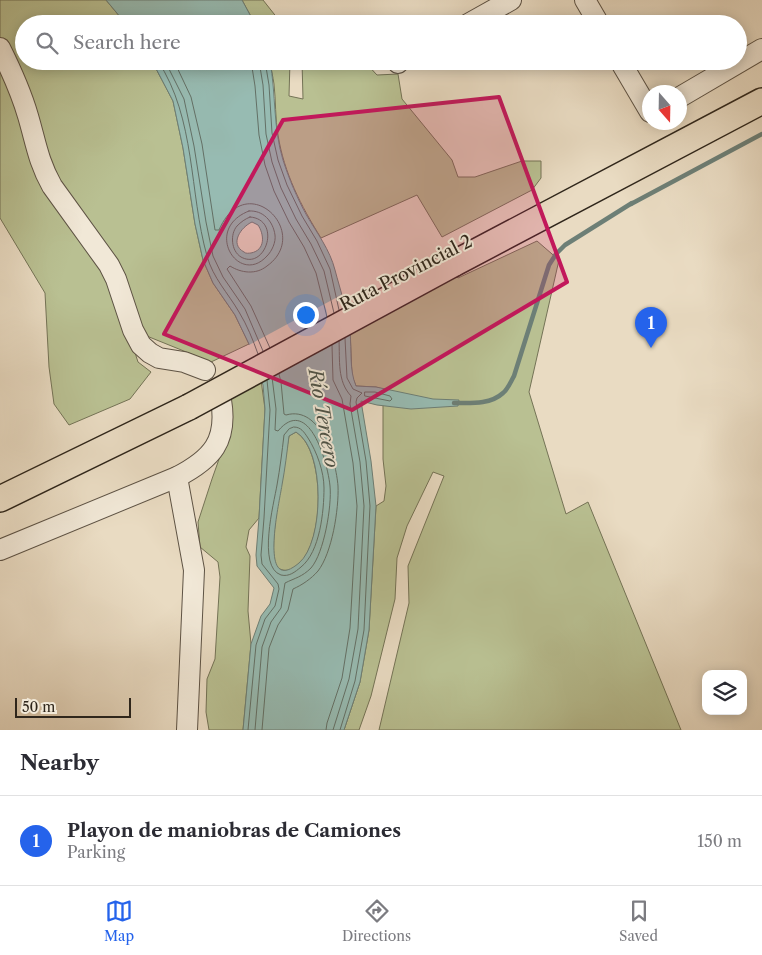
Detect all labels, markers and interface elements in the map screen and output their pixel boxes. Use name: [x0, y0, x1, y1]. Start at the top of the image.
search box: [15, 15, 747, 70]
icon: search: [33, 29, 61, 57]
text: Search here: [73, 31, 181, 54]
north arrow: [642, 85, 687, 130]
street label: Ruta Provincial 2: [336, 230, 476, 316]
your location: [293, 302, 319, 328]
pin: 1: [635, 307, 667, 348]
water label: Río Tercero: [303, 365, 344, 469]
map controls: [702, 670, 747, 715]
button: layers: [702, 670, 747, 715]
scale bar: [15, 695, 131, 718]
text: 50 m: [22, 698, 55, 716]
text: Nearby: [20, 750, 99, 775]
text: Playon de maniobras de Camiones: [67, 819, 401, 842]
text: 1: [32, 831, 40, 851]
text: 150 m: [697, 831, 742, 851]
text: Parking: [67, 842, 125, 862]
tab: Map: [104, 897, 134, 945]
tab: Directions: [342, 897, 411, 945]
tab: Saved: [619, 897, 658, 945]

